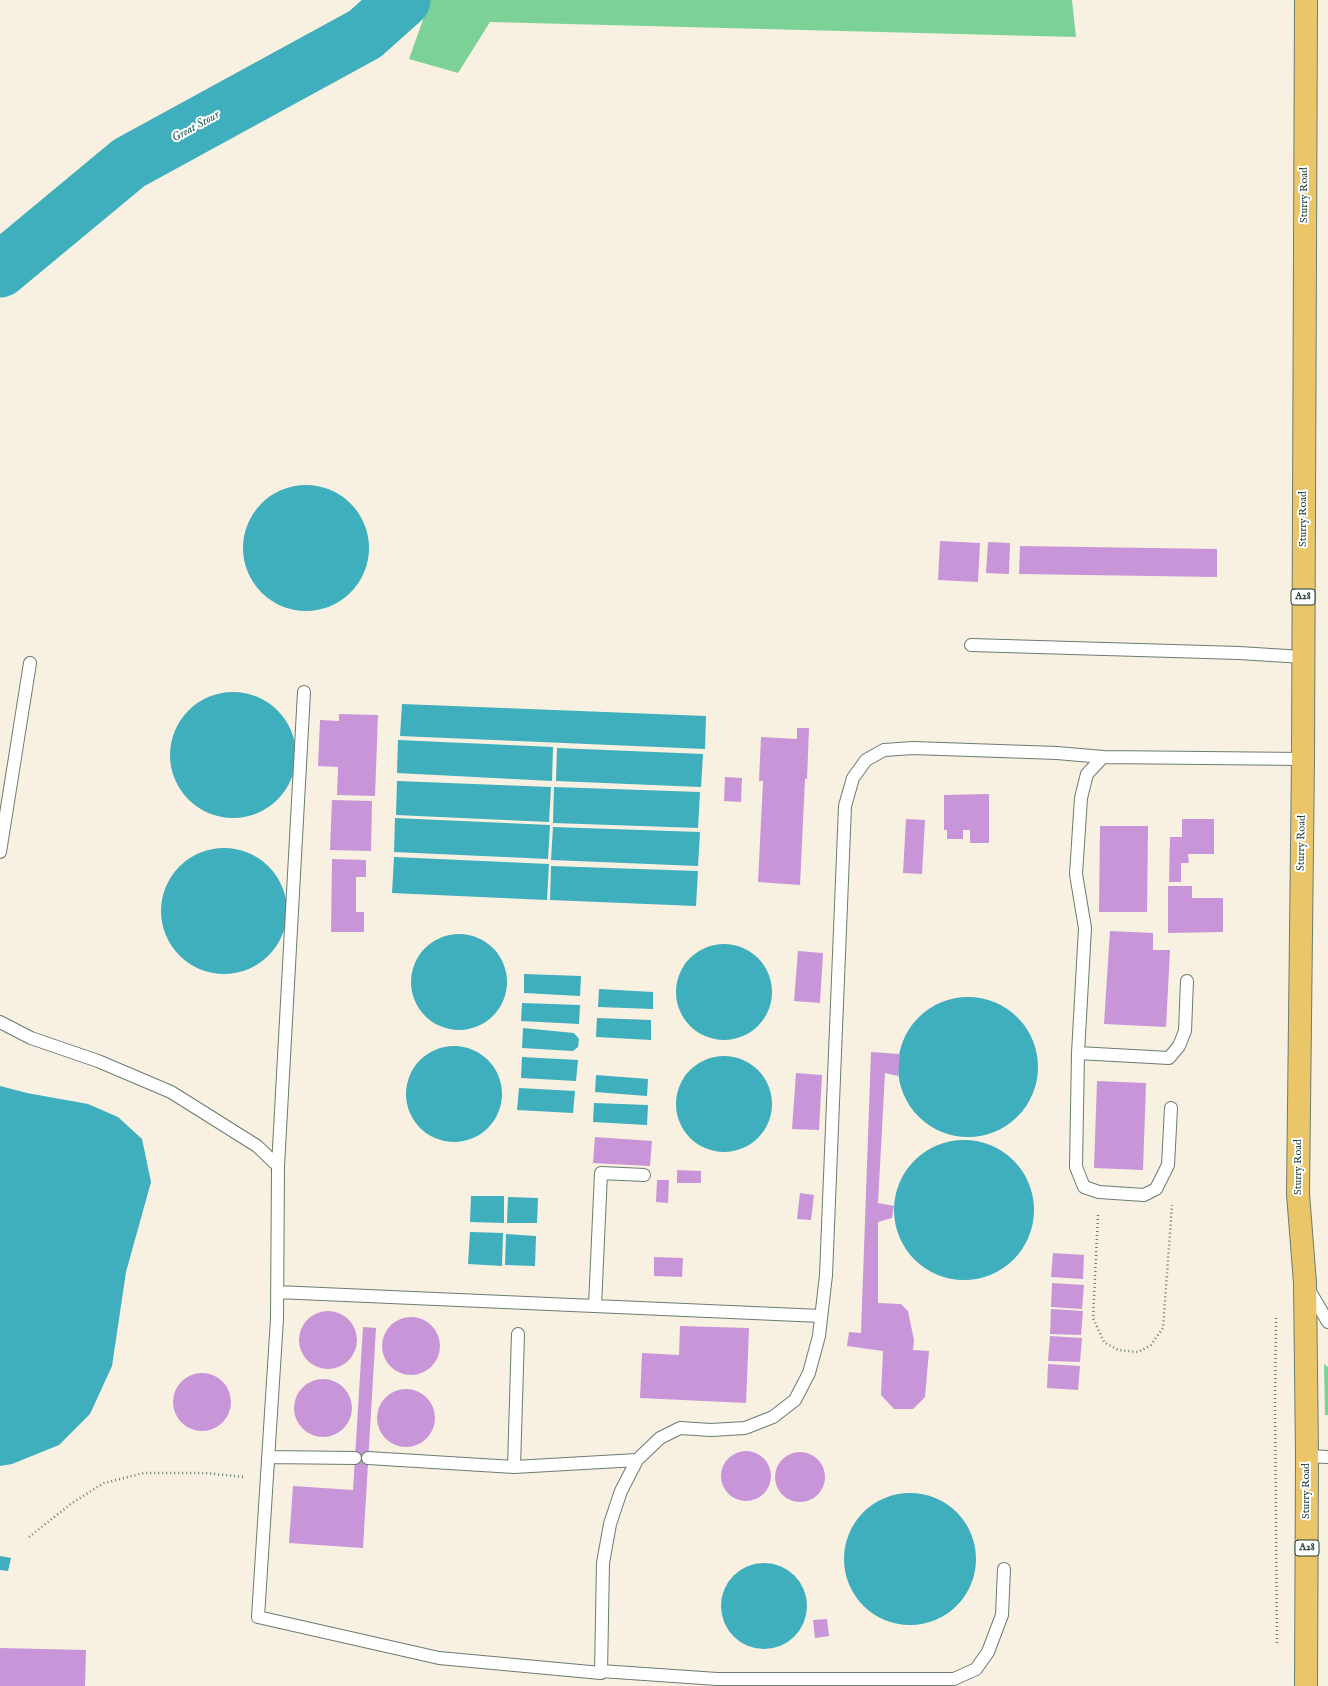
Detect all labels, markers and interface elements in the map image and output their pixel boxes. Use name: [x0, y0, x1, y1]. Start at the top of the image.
water label: Great Stour: [170, 108, 222, 146]
street label: Sturry Road: [1298, 167, 1312, 223]
street label: Sturry Road: [1297, 491, 1311, 547]
road number: A28: [1291, 589, 1315, 605]
street label: Sturry Road: [1295, 815, 1309, 871]
street label: Sturry Road: [1292, 1139, 1306, 1195]
street label: Sturry Road: [1300, 1463, 1314, 1519]
road number: A28: [1295, 1540, 1319, 1556]

